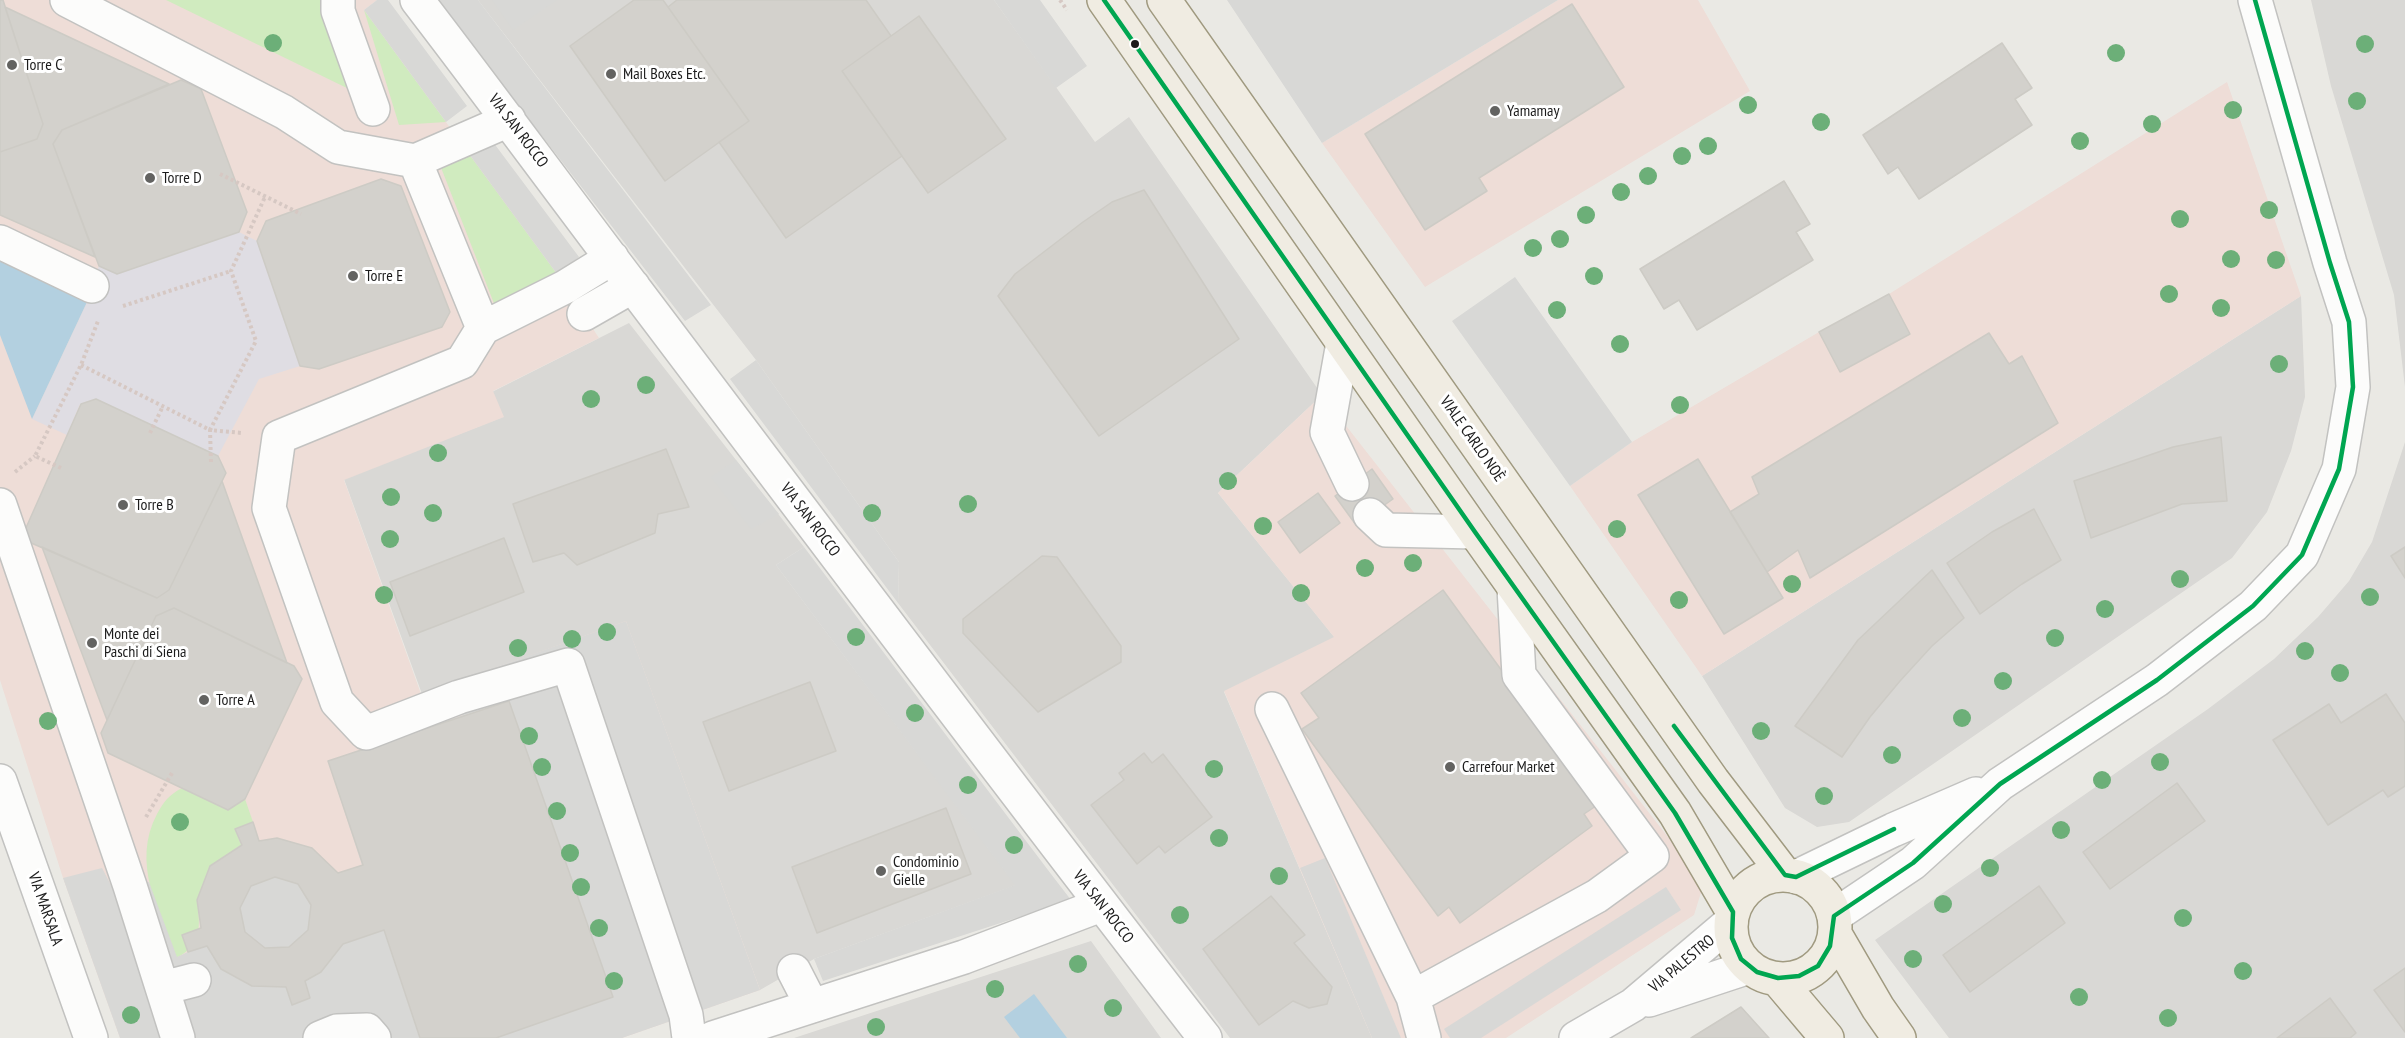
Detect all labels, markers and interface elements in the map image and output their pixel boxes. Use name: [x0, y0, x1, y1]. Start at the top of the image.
unlabelled marker: [1129, 38, 1141, 50]
place label: Torre C: [24, 55, 63, 75]
marker: Torre C: [5, 58, 19, 72]
place label: Mail Boxes Etc.: [623, 64, 706, 84]
marker: Mail Boxes Etc.: [604, 67, 618, 81]
street label: VIA SAN ROCCO: [484, 90, 552, 172]
place label: Yamamay: [1507, 101, 1559, 121]
marker: Yamamay: [1488, 104, 1502, 118]
place label: Torre D: [162, 168, 202, 188]
marker: Torre D: [143, 171, 157, 185]
place label: Torre E: [365, 266, 403, 286]
marker: Torre E: [346, 269, 360, 283]
street label: VIALE CARLO NOÈ: [1435, 393, 1509, 485]
street label: VIA SAN ROCCO: [776, 479, 844, 561]
place label: Torre B: [135, 495, 174, 515]
marker: Torre B: [116, 498, 130, 512]
place label: Monte dei Paschi di Siena: [104, 624, 186, 662]
marker: Monte dei Paschi di Siena: [85, 636, 99, 650]
place label: Torre A: [216, 690, 255, 710]
marker: Torre A: [197, 693, 211, 707]
place label: Carrefour Market: [1462, 757, 1555, 777]
marker: Carrefour Market: [1443, 760, 1457, 774]
place label: Condominio Gielle: [893, 852, 959, 890]
marker: Condominio Gielle: [874, 864, 888, 878]
street label: VIA SAN ROCCO: [1069, 867, 1137, 947]
street label: VIA MARSALA: [24, 870, 66, 948]
street label: VIA PALESTRO: [1645, 931, 1719, 997]

